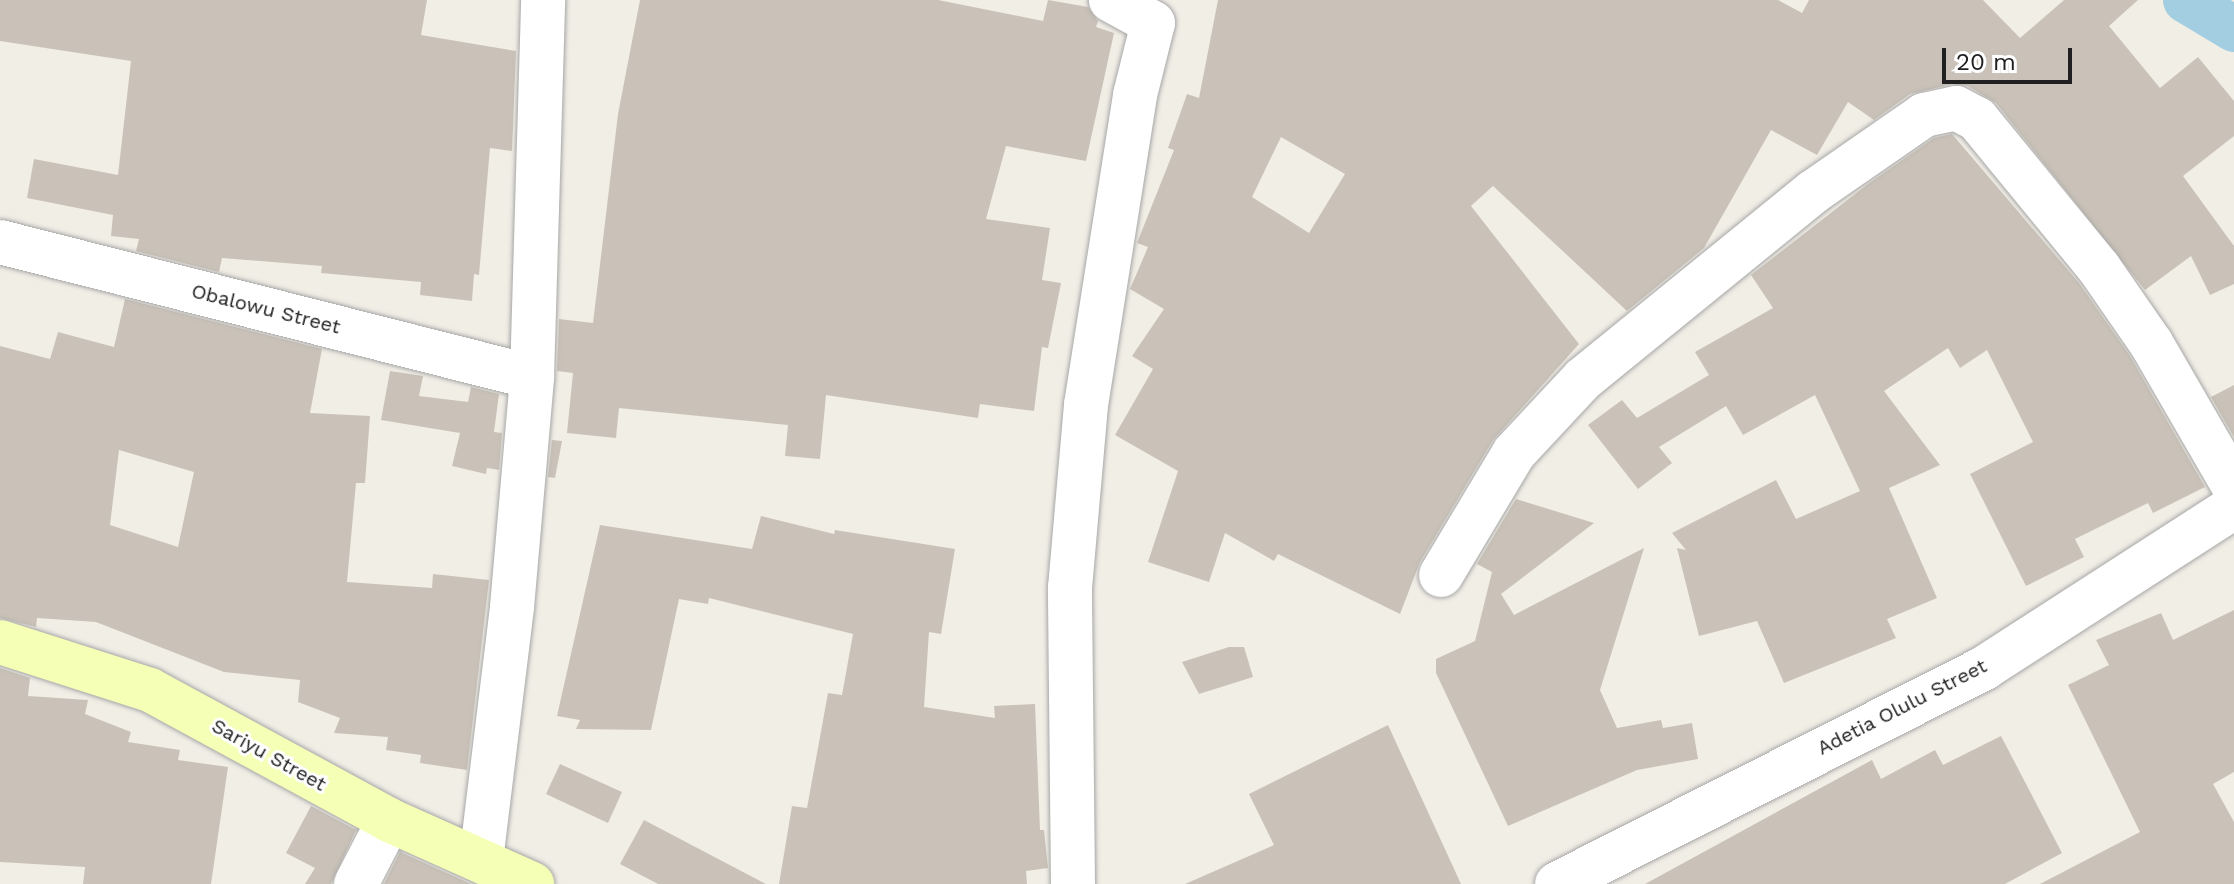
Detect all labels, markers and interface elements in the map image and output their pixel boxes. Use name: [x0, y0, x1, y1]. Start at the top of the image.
scale bar: [1946, 32, 2076, 82]
text: 20 m: [1956, 48, 2016, 76]
street label: Obalowu Street: [189, 279, 343, 339]
street label: Adetia Olulu Street: [1813, 654, 1991, 760]
street label: Sariyu Street: [208, 714, 330, 796]

